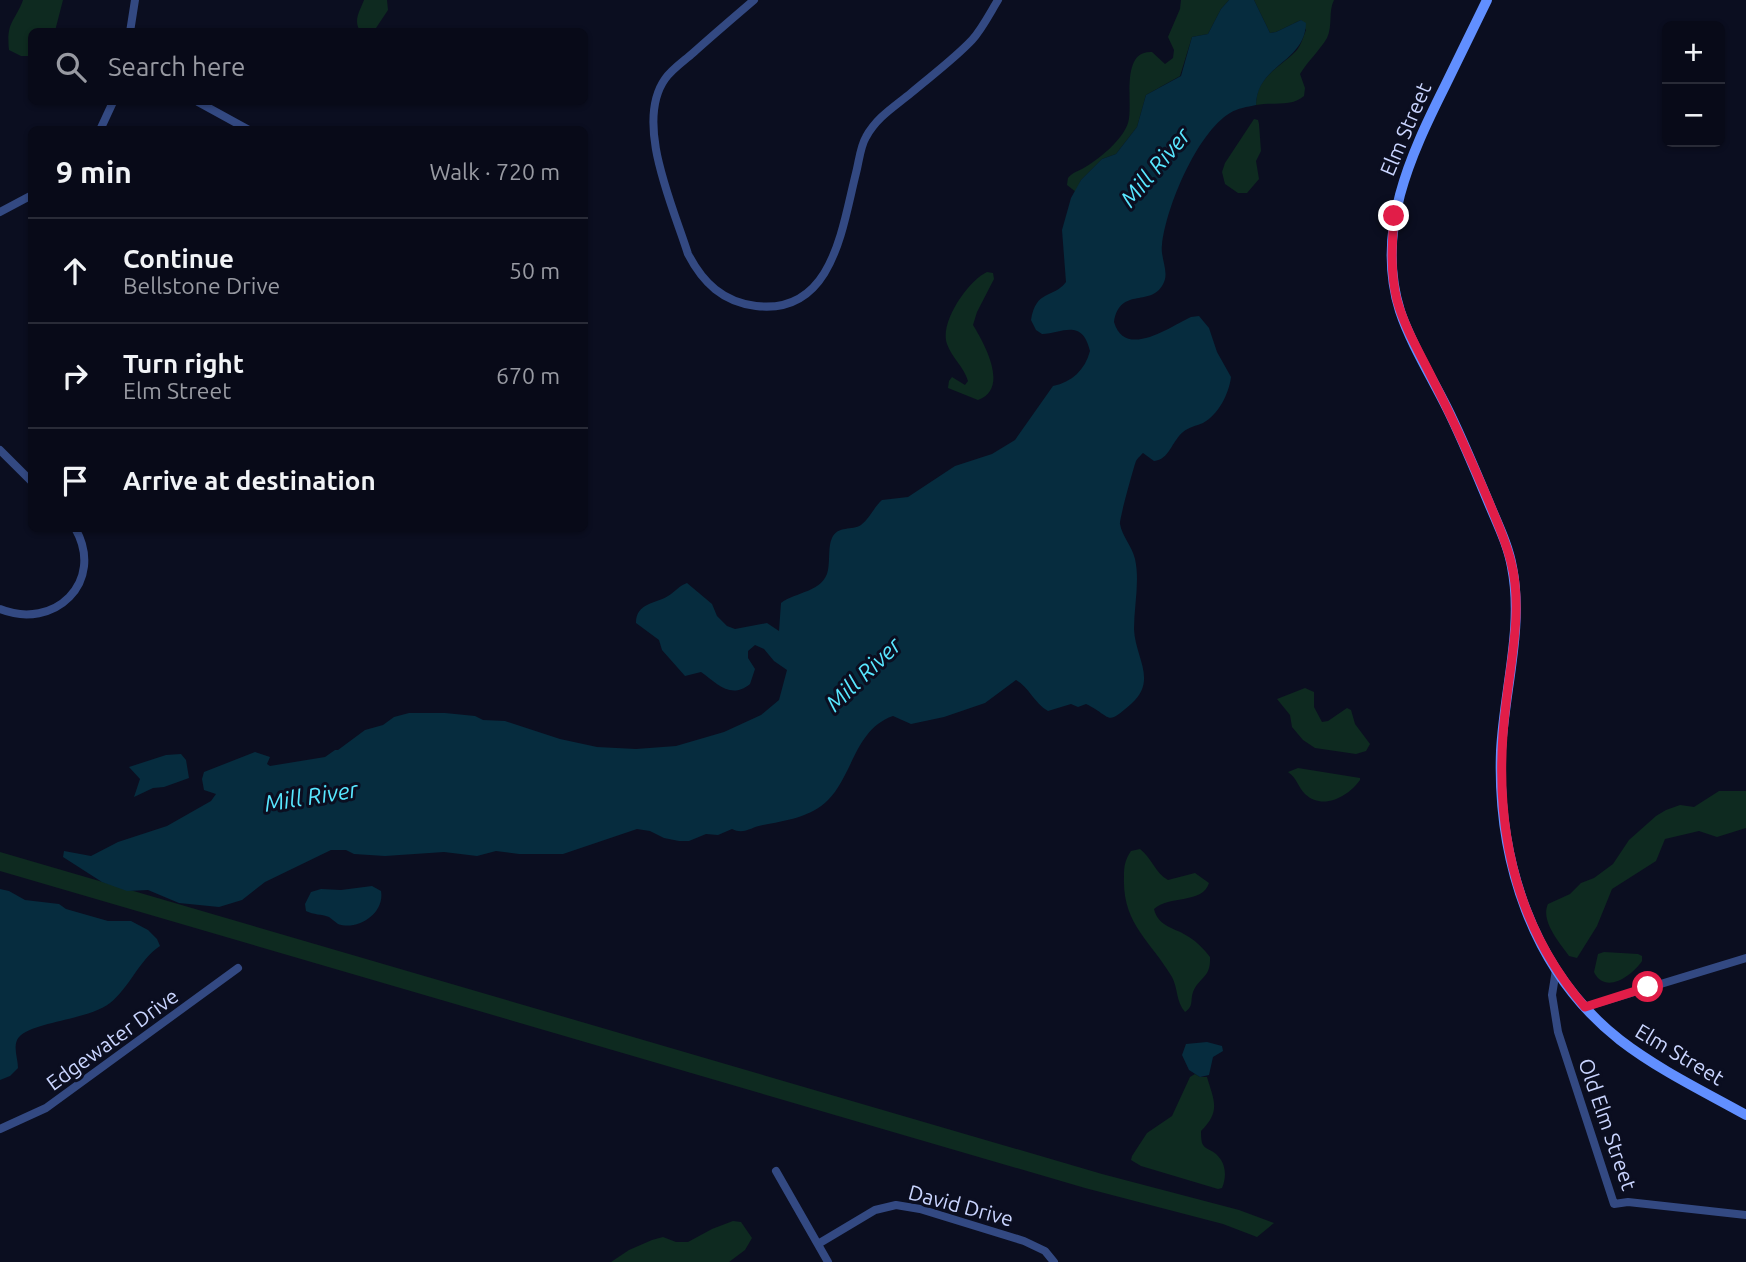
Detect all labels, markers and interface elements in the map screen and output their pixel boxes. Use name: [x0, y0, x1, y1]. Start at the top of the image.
map controls: [1662, 21, 1725, 147]
button: +: [1662, 21, 1725, 84]
search box: [28, 28, 588, 105]
icon: search: [52, 48, 90, 86]
text: Search here: [108, 52, 245, 81]
street label: Elm Street: [1375, 79, 1435, 179]
button: −: [1662, 84, 1725, 147]
water label: Mill River: [1115, 122, 1196, 211]
text: 9 min: [56, 155, 132, 189]
text: Walk · 720 m: [429, 159, 560, 184]
route end: [1378, 200, 1409, 231]
text: Continue: [123, 244, 234, 273]
icon: ahead: [56, 252, 94, 290]
text: 50 m: [509, 258, 560, 283]
text: Bellstone Drive: [123, 273, 280, 298]
text: Turn right: [123, 349, 244, 378]
icon: right: [56, 357, 94, 395]
text: 670 m: [496, 363, 560, 388]
text: Elm Street: [123, 378, 231, 403]
icon: arrive: [56, 462, 94, 500]
text: Arrive at destination: [123, 466, 376, 495]
water label: Mill River: [820, 631, 907, 716]
water label: Mill River: [262, 776, 361, 816]
route start: [1632, 971, 1663, 1002]
street label: Edgewater Drive: [42, 983, 182, 1095]
street label: Elm Street: [1631, 1018, 1729, 1090]
street label: Old Elm Street: [1574, 1055, 1642, 1193]
street label: David Drive: [906, 1179, 1016, 1231]

